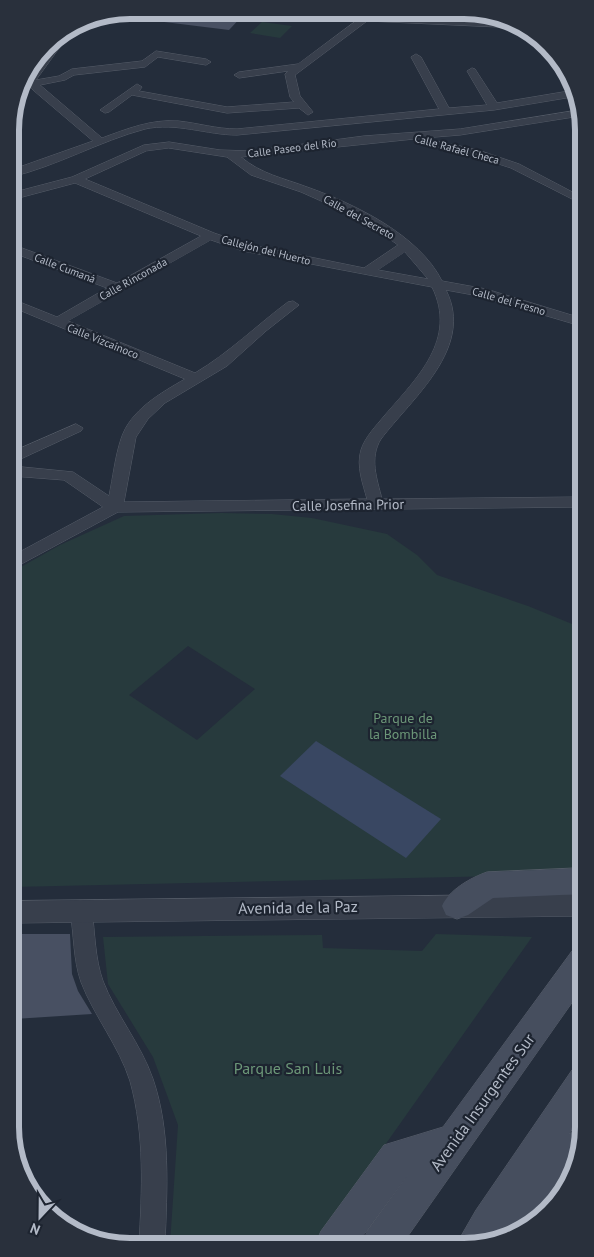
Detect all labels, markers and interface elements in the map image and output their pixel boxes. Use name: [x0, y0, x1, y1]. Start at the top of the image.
street label: Calle Rafaél Checa: [413, 131, 501, 167]
street label: Calle Paseo del Río: [247, 136, 337, 160]
street label: Calle del Secreto: [321, 192, 397, 242]
street label: Callejón del Huerto: [220, 232, 312, 268]
street label: Calle Cumaná: [32, 250, 98, 286]
street label: Calle Rinconada: [97, 255, 169, 303]
street label: Calle del Fresno: [471, 284, 547, 318]
street label: Calle Vizcainoco: [65, 320, 141, 362]
street label: Calle Josefina Prior: [292, 495, 405, 515]
park label: Parque de la Bombilla: [369, 709, 437, 743]
street label: Avenida de la Paz: [238, 896, 358, 918]
street label: Avenida Insurgentes Sur: [425, 1029, 539, 1175]
park label: Parque San Luis: [234, 1058, 342, 1078]
north arrow: [15, 1192, 65, 1242]
text: N: [27, 1219, 43, 1239]

